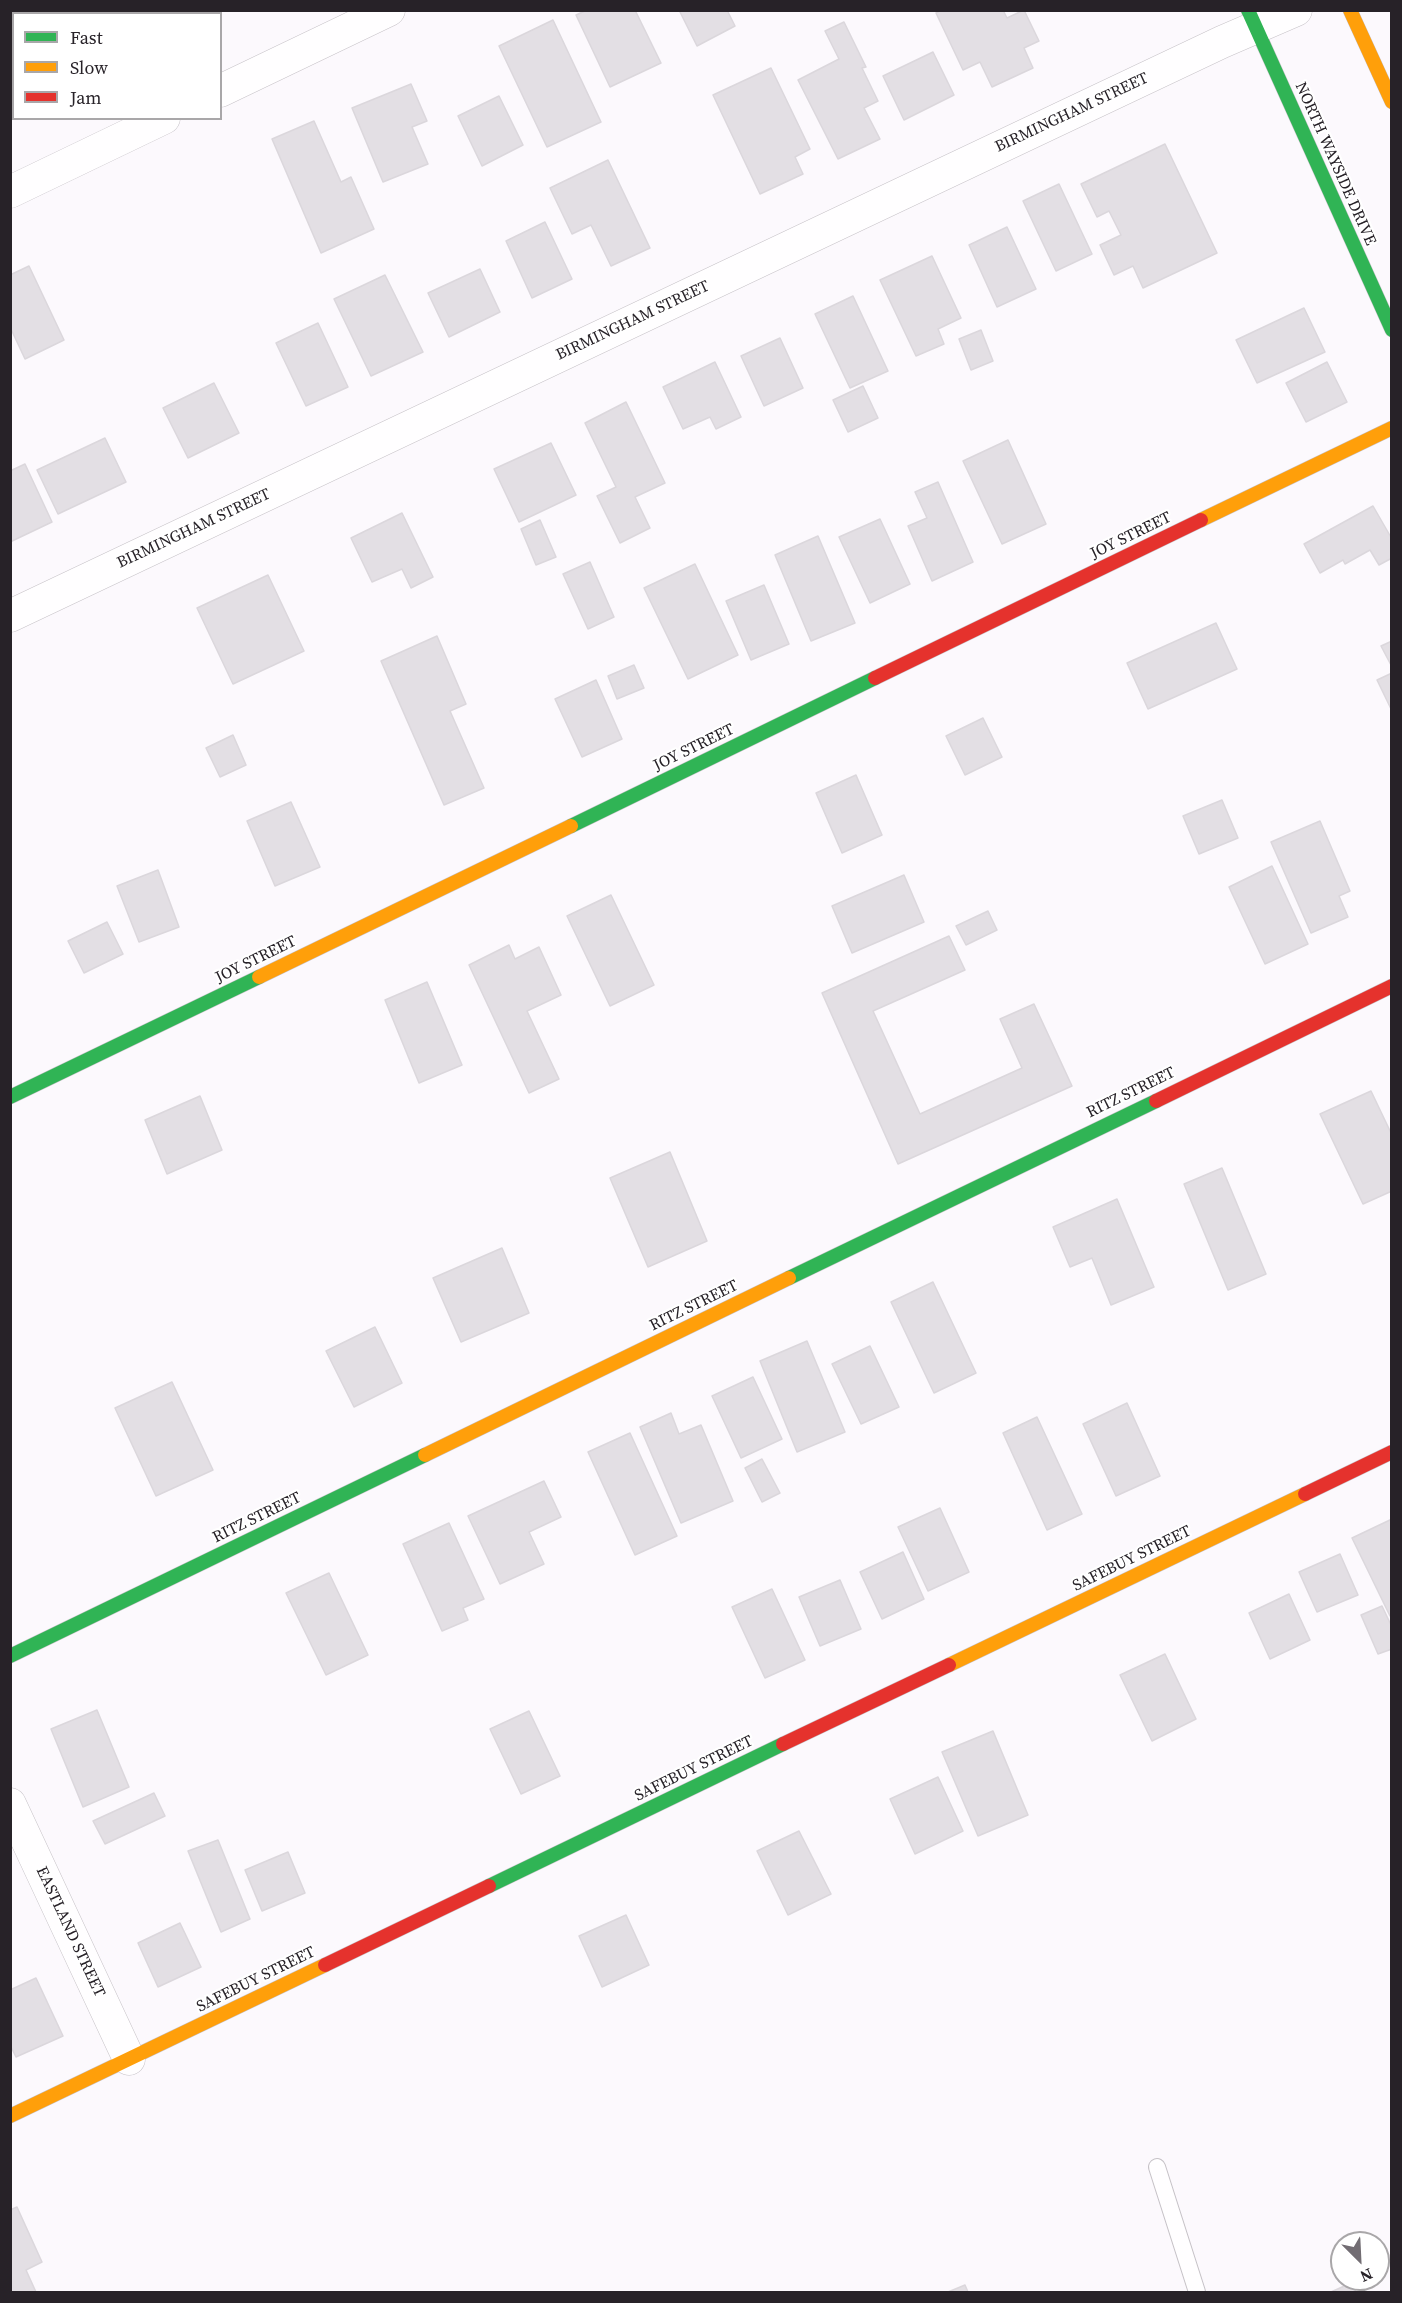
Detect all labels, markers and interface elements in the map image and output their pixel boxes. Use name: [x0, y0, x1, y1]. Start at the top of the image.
legend: [12, 12, 222, 120]
text: Fast: [70, 25, 103, 50]
text: Slow: [70, 55, 108, 80]
street label: BIRMINGHAM STREET: [992, 69, 1152, 157]
street label: NORTH WAYSIDE DRIVE: [1290, 79, 1380, 249]
text: Jam: [70, 85, 102, 110]
street label: BIRMINGHAM STREET: [553, 277, 713, 365]
street label: BIRMINGHAM STREET: [114, 485, 274, 573]
street label: JOY STREET: [1087, 508, 1175, 564]
street label: JOY STREET: [650, 720, 738, 776]
street label: JOY STREET: [212, 932, 300, 988]
street label: RITZ STREET: [1084, 1063, 1178, 1123]
street label: RITZ STREET: [647, 1276, 741, 1336]
street label: RITZ STREET: [210, 1488, 304, 1548]
street label: SAFEBUY STREET: [1070, 1522, 1194, 1596]
street label: SAFEBUY STREET: [632, 1732, 756, 1806]
street label: EASTLAND STREET: [31, 1864, 109, 2000]
street label: SAFEBUY STREET: [194, 1943, 318, 2017]
north arrow: [1330, 2231, 1390, 2291]
text: N: [1357, 2263, 1376, 2288]

